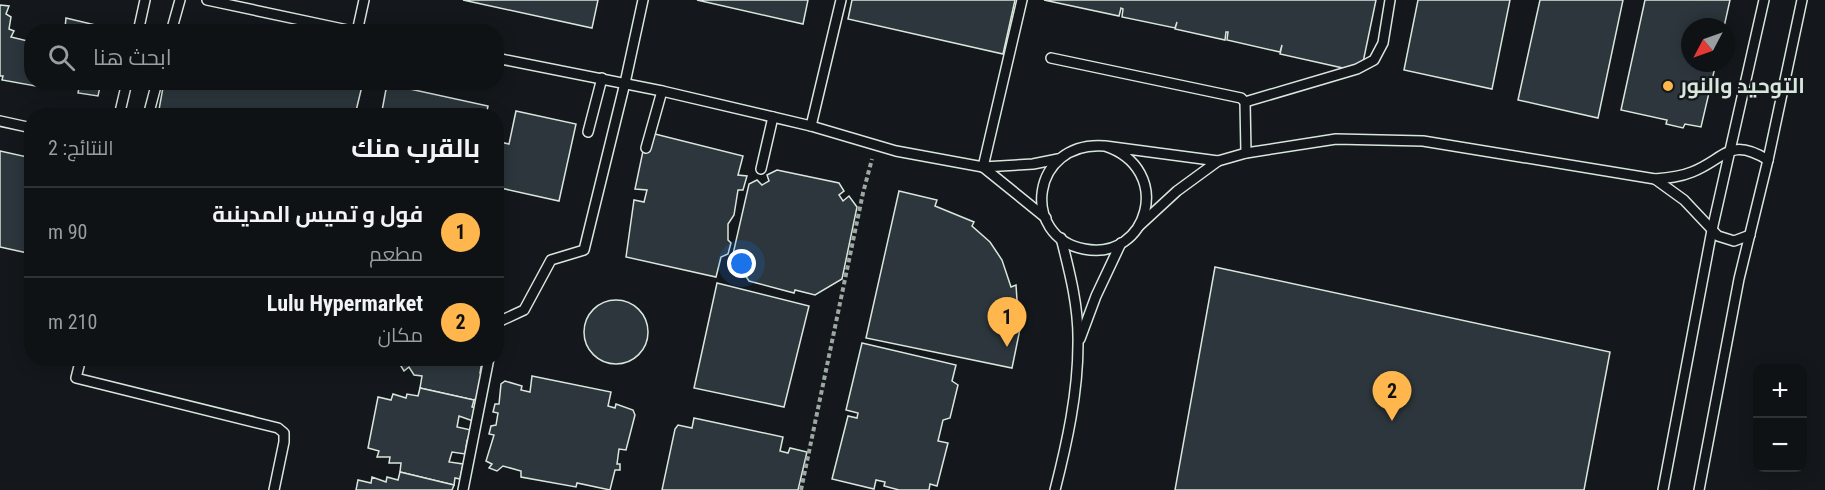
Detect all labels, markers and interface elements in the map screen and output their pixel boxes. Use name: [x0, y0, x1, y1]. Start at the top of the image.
north arrow: [1681, 18, 1735, 72]
search box: [24, 24, 504, 90]
icon: search: [45, 41, 78, 74]
text: ابحث هنا: [93, 45, 172, 70]
place label: التوحيد والنور: [1679, 74, 1805, 99]
marker: التوحيد والنور: [1661, 79, 1675, 93]
text: بالقرب منك: [351, 133, 480, 163]
text: النتائج: 2: [48, 136, 114, 160]
text: فول و تميس المدينىة: [212, 202, 423, 227]
text: 90 m: [48, 220, 87, 244]
text: 1: [455, 220, 466, 244]
text: مطعم: [369, 242, 423, 266]
your location: [727, 249, 756, 278]
text: Lulu Hypermarket: [267, 291, 423, 316]
pin: 1: [988, 298, 1026, 347]
text: 210 m: [48, 310, 97, 334]
text: 2: [455, 310, 466, 334]
text: مكان: [378, 323, 423, 347]
map controls: [1753, 364, 1807, 472]
button: +: [1753, 364, 1807, 418]
pin: 2: [1372, 372, 1412, 421]
button: −: [1753, 418, 1807, 472]

